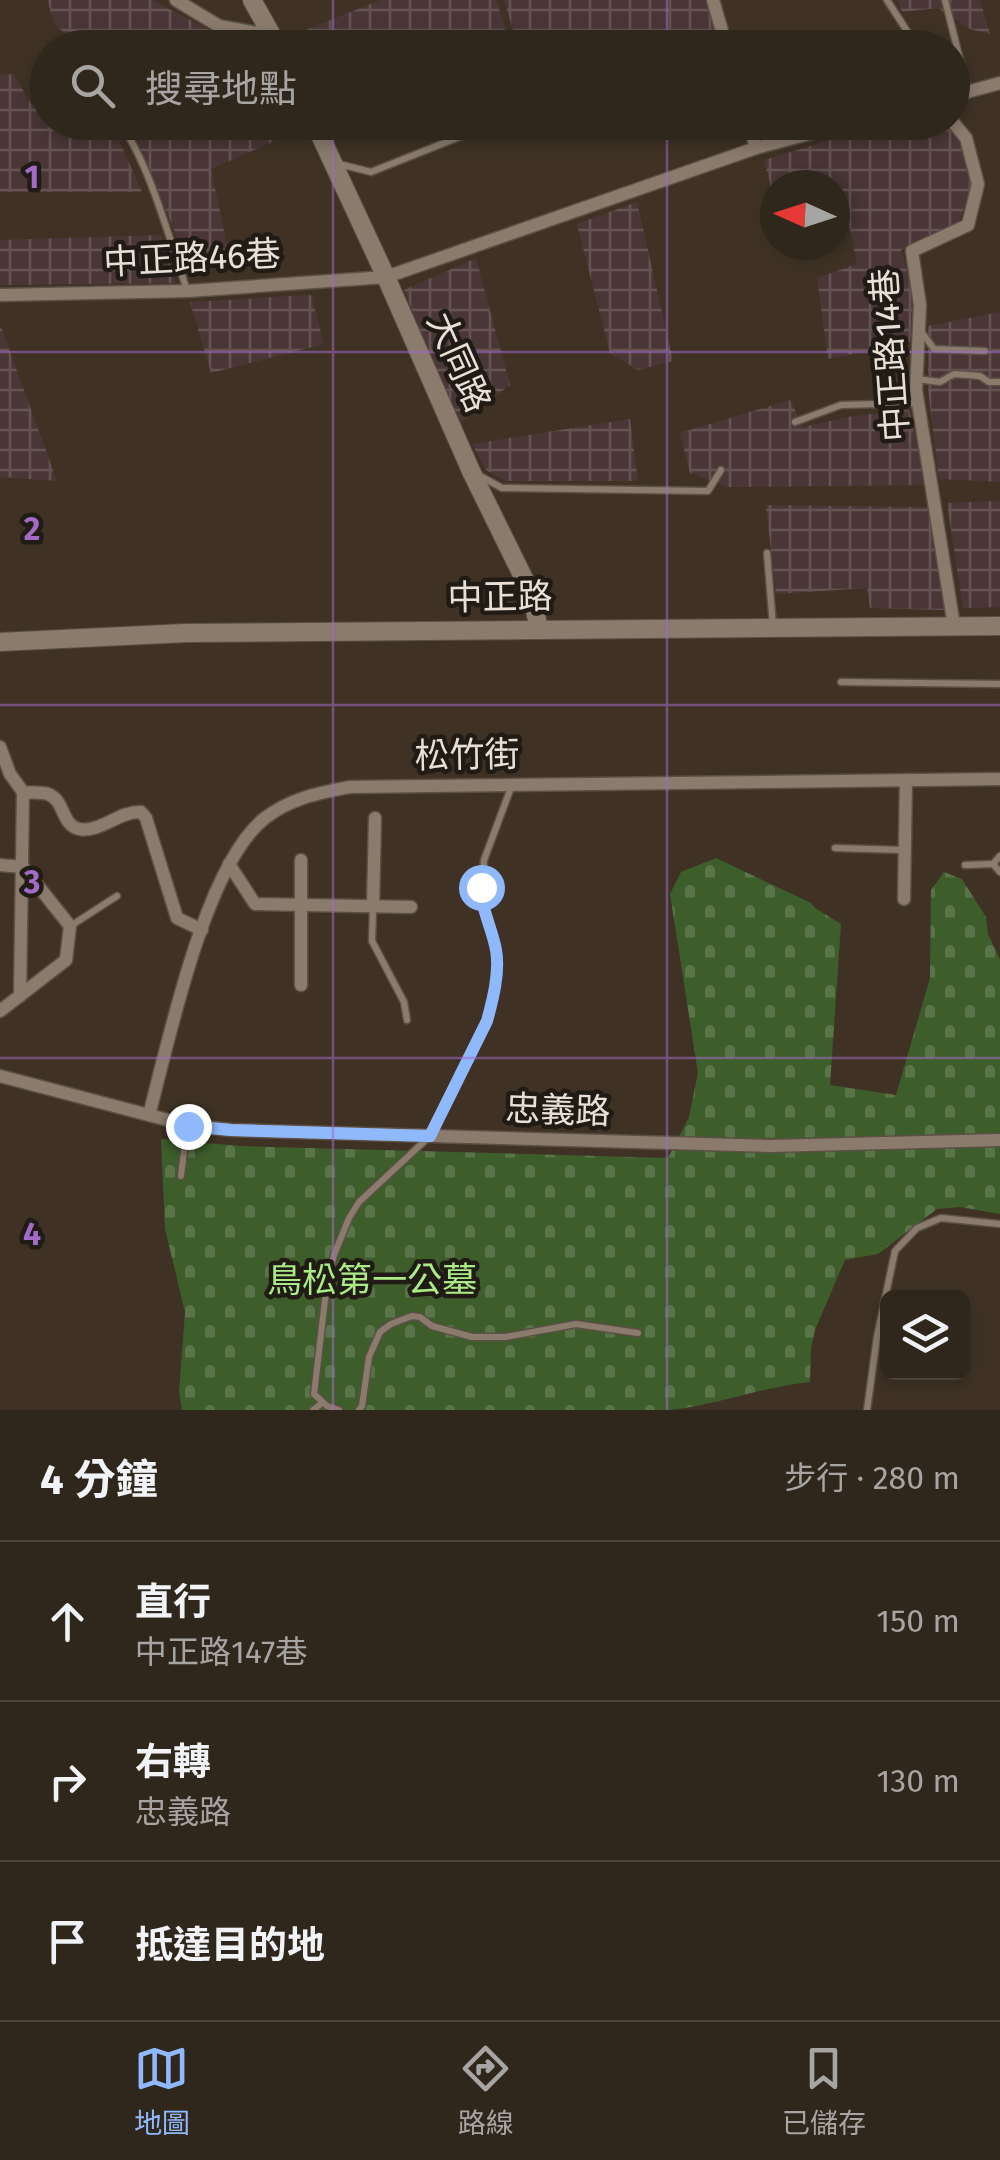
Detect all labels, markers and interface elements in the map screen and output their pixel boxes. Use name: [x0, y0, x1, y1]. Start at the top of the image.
search box: [30, 30, 970, 140]
icon: search: [65, 58, 120, 113]
text: 搜尋地點: [145, 66, 297, 112]
text: 1: [25, 158, 39, 196]
north arrow: [760, 170, 850, 260]
street label: 中正路46巷: [102, 232, 282, 284]
street label: 中正路14巷: [863, 267, 917, 443]
street label: 大同路: [418, 305, 500, 419]
text: 2: [24, 510, 40, 548]
street label: 中正路: [447, 575, 553, 619]
street label: 松竹街: [414, 733, 520, 777]
text: 3: [23, 863, 40, 901]
route start: [459, 865, 505, 911]
street label: 忠義路: [505, 1087, 611, 1133]
route end: [166, 1104, 212, 1150]
text: 4: [23, 1215, 41, 1253]
park label: 鳥松第一公墓: [267, 1259, 477, 1301]
map controls: [880, 1290, 970, 1380]
button: layers: [880, 1290, 970, 1380]
text: 4 分鐘: [40, 1455, 158, 1505]
text: 步行 · 280 m: [784, 1459, 960, 1497]
text: 直行: [135, 1579, 211, 1625]
icon: ahead: [40, 1594, 95, 1649]
text: 150 m: [876, 1602, 960, 1640]
text: 中正路147巷: [135, 1633, 307, 1671]
text: 右轉: [135, 1739, 211, 1785]
icon: right: [40, 1754, 95, 1809]
text: 130 m: [876, 1762, 960, 1800]
text: 忠義路: [135, 1793, 231, 1831]
icon: arrive: [40, 1914, 95, 1969]
text: 抵達目的地: [135, 1922, 325, 1968]
tab: 地圖: [134, 2041, 190, 2141]
tab: 路線: [458, 2041, 514, 2141]
tab: 已儲存: [782, 2041, 866, 2141]

